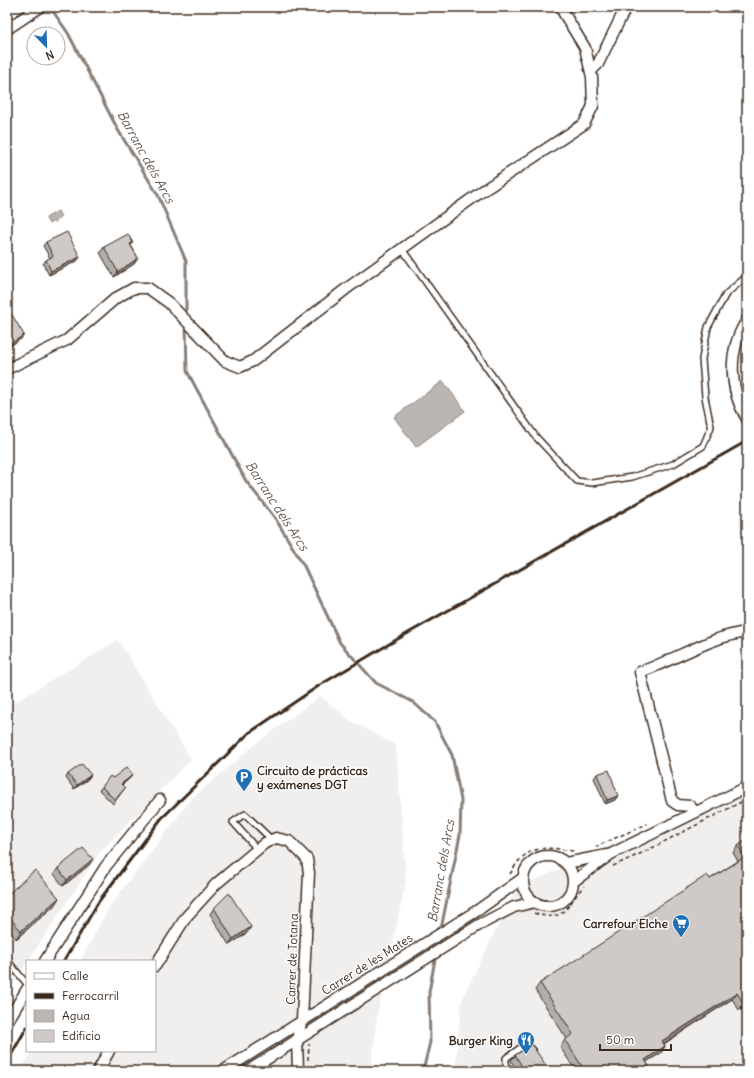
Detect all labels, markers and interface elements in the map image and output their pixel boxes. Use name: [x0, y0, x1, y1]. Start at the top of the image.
north arrow: [26, 26, 66, 66]
text: N: [44, 47, 56, 63]
water label: Barranc dels Arcs: [113, 108, 179, 207]
water label: Barranc dels Arcs: [242, 458, 313, 555]
place label: Circuito de prácticas y exámenes DGT: [257, 763, 368, 793]
parking icon: Circuito de prácticas y exámenes DGT: [234, 767, 254, 792]
water label: Barranc dels Arcs: [424, 817, 459, 923]
street label: Carrer de Totana: [283, 913, 301, 1005]
supermarket icon: Carrefour Elche: [671, 913, 691, 938]
place label: Carrefour Elche: [583, 916, 669, 931]
street label: Carrer de les Mates: [319, 930, 415, 998]
legend: [26, 960, 156, 1052]
text: Calle: [62, 968, 89, 983]
text: Ferrocarril: [62, 988, 119, 1003]
text: Agua: [62, 1008, 90, 1023]
scale bar: [600, 1026, 671, 1052]
text: Edificio: [62, 1028, 101, 1043]
restaurant icon: Burger King: [516, 1030, 536, 1055]
text: 50 m: [606, 1032, 635, 1047]
place label: Burger King: [449, 1033, 513, 1049]

